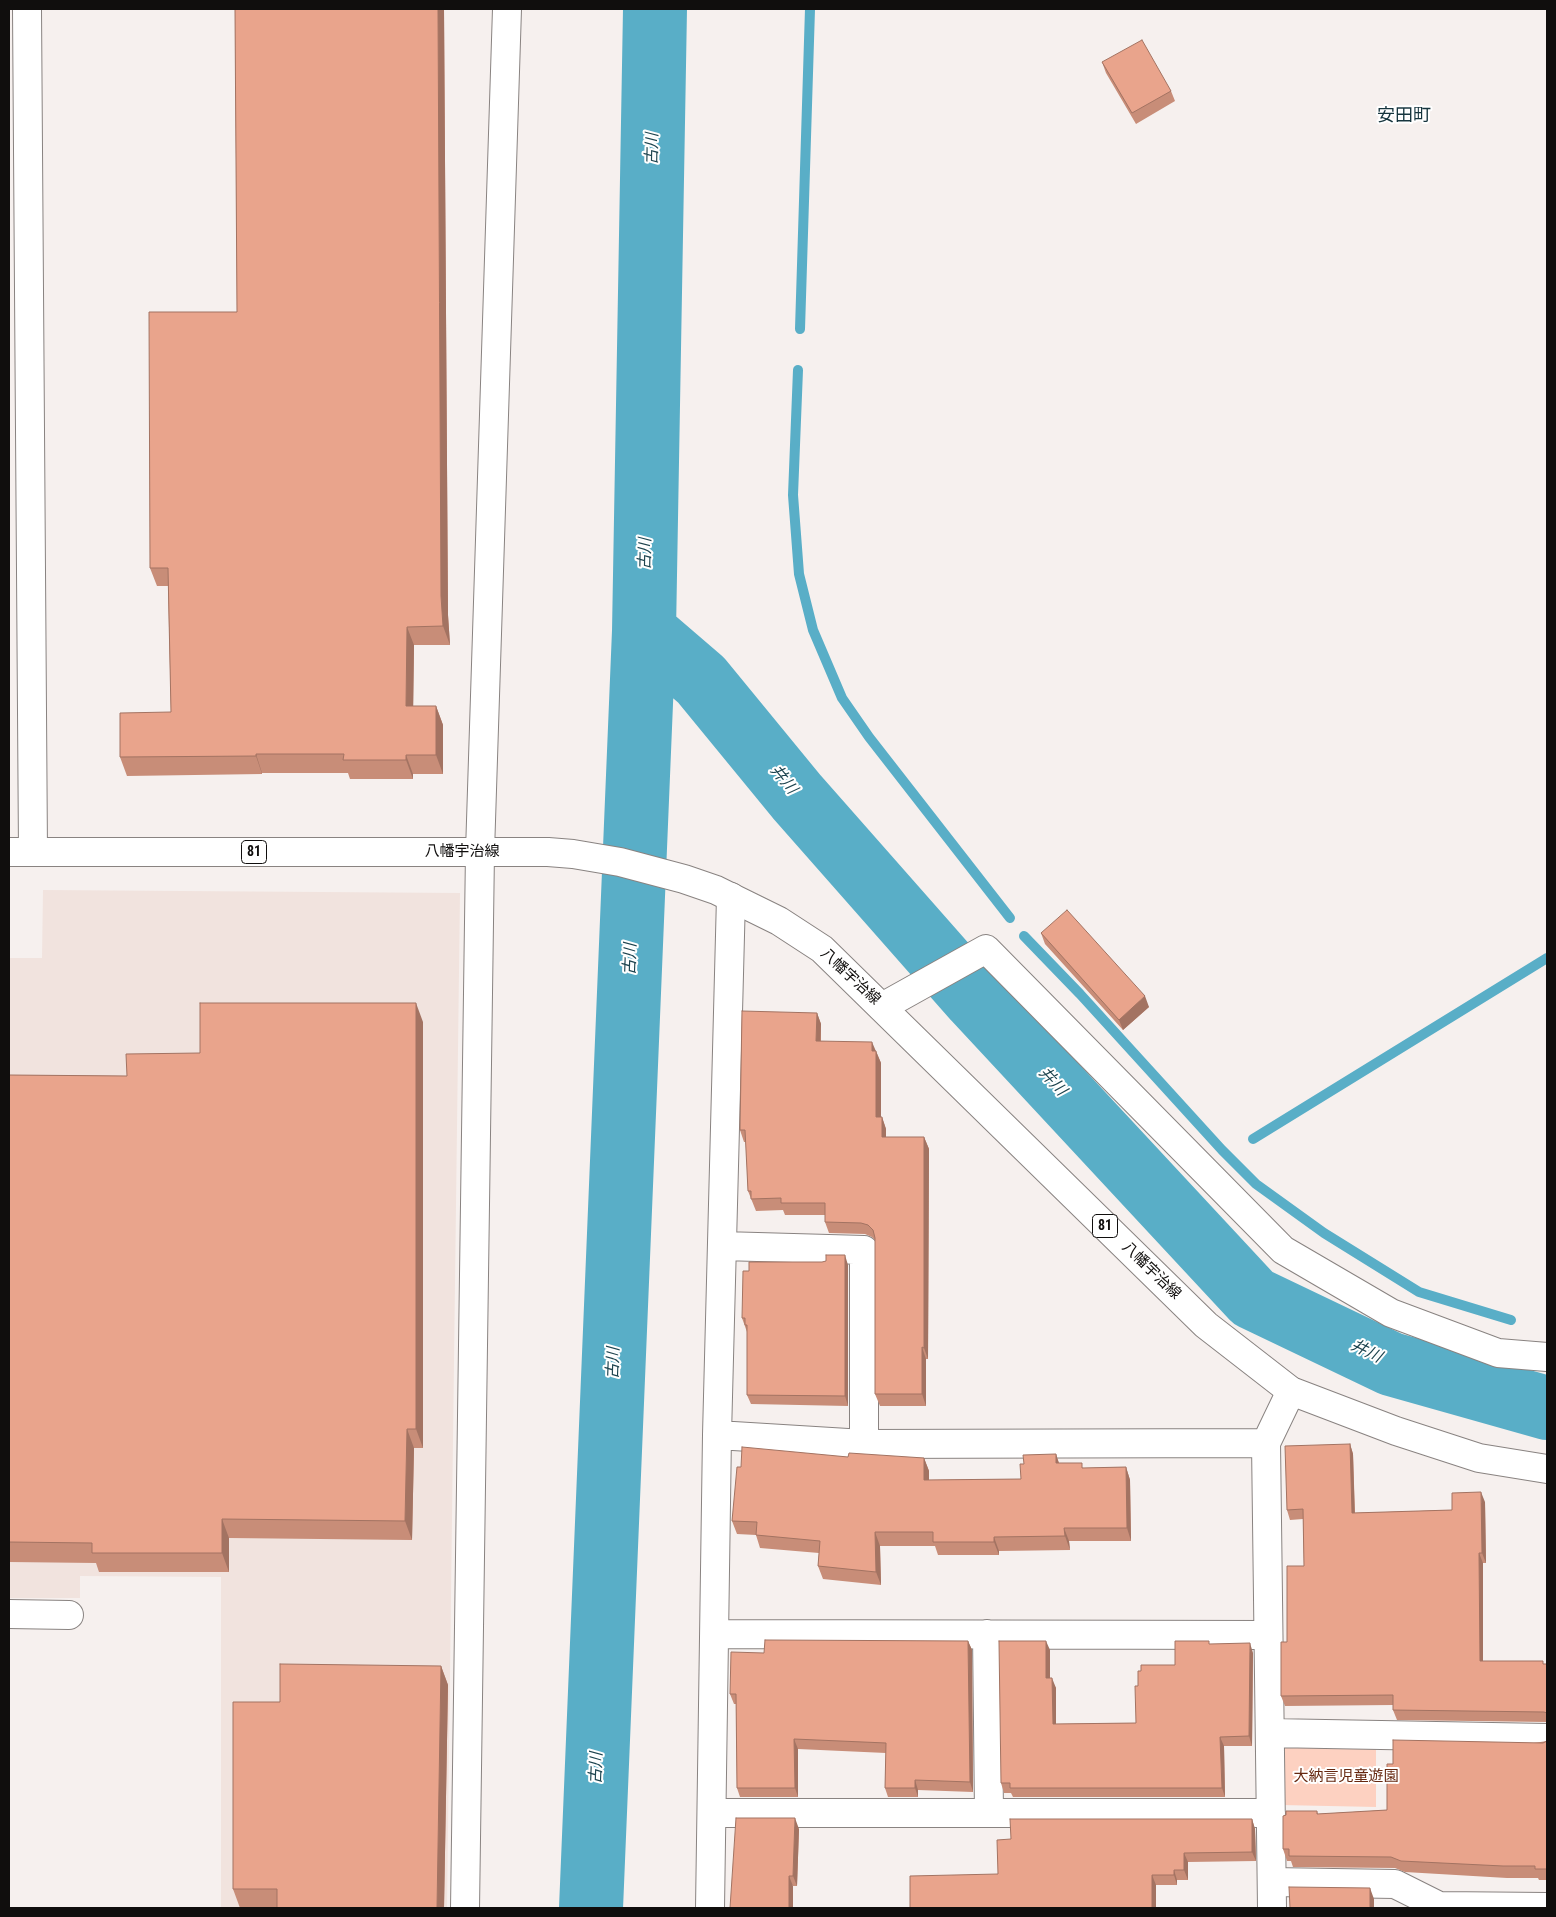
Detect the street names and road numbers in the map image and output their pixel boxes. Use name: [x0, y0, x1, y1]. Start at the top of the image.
road number: 81: [242, 840, 266, 864]
street label: 八幡宇治線: [425, 843, 499, 861]
street label: 八幡宇治線: [816, 945, 884, 1009]
road number: 81: [1092, 1214, 1118, 1238]
street label: 八幡宇治線: [1118, 1238, 1184, 1304]

